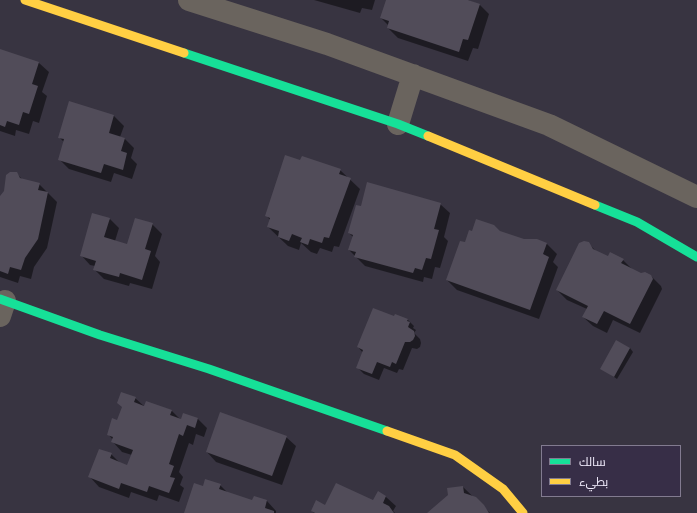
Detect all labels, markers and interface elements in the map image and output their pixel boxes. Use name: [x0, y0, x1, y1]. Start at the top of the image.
legend: [541, 445, 681, 497]
text: سالك: [579, 455, 606, 469]
text: بطيء: [579, 475, 608, 489]

